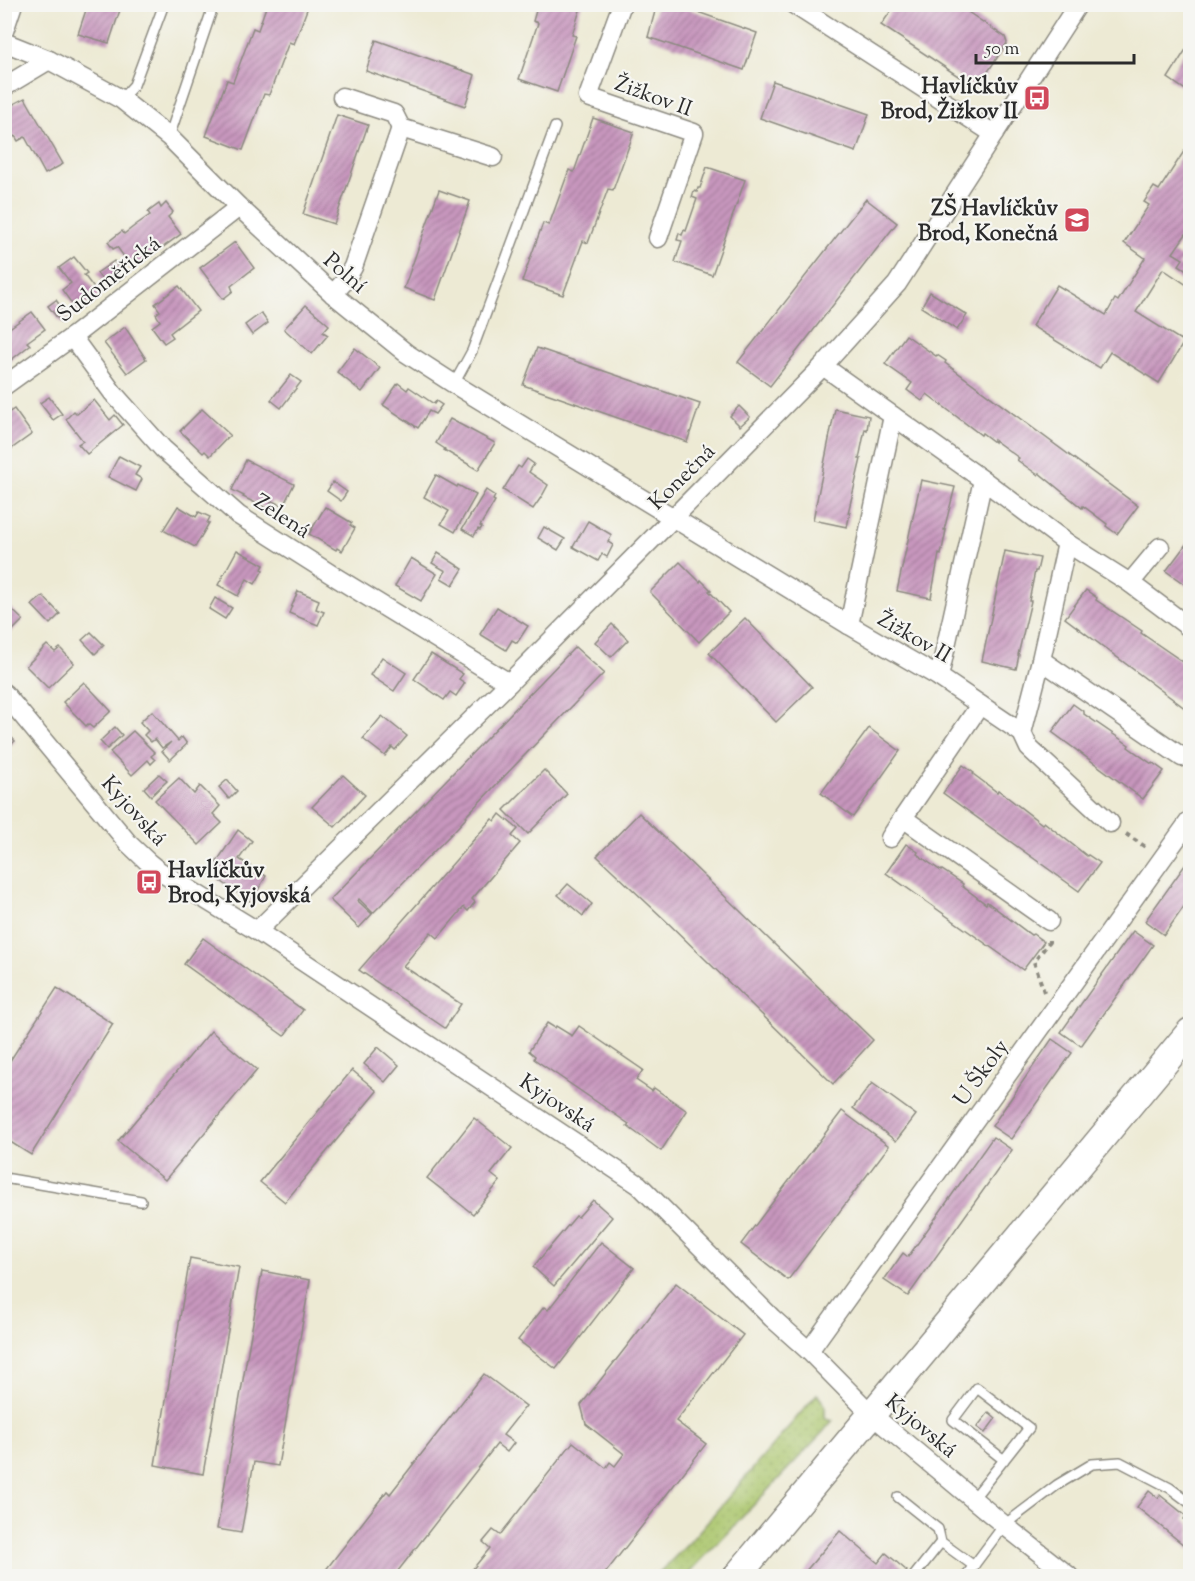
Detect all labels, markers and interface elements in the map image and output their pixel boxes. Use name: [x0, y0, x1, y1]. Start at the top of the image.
scale bar: [976, 27, 1134, 65]
text: 50 m: [984, 37, 1020, 63]
street label: Žižkov II: [610, 69, 696, 127]
place label: Havlíčkův Brod, Žižkov II: [881, 72, 1019, 129]
bus stop icon: Havlíčkův Brod, Žižkov II: [1022, 83, 1052, 113]
place label: ZŠ Havlíčkův Brod, Konečná: [918, 193, 1059, 251]
school or university icon: ZŠ Havlíčkův Brod, Konečná: [1062, 205, 1092, 235]
street label: Sudoměřická: [51, 229, 169, 331]
street label: Polní: [315, 246, 373, 302]
street label: Konečná: [642, 437, 724, 519]
street label: Zelená: [247, 487, 316, 548]
street label: Žižkov II: [871, 605, 956, 673]
street label: Kyjovská: [92, 770, 173, 855]
place label: Havlíčkův Brod, Kyjovská: [168, 856, 311, 913]
bus stop icon: Havlíčkův Brod, Kyjovská: [134, 867, 164, 897]
street label: U Školy: [946, 1033, 1018, 1114]
street label: Kyjovská: [512, 1067, 601, 1142]
street label: Kyjovská: [877, 1388, 963, 1467]

